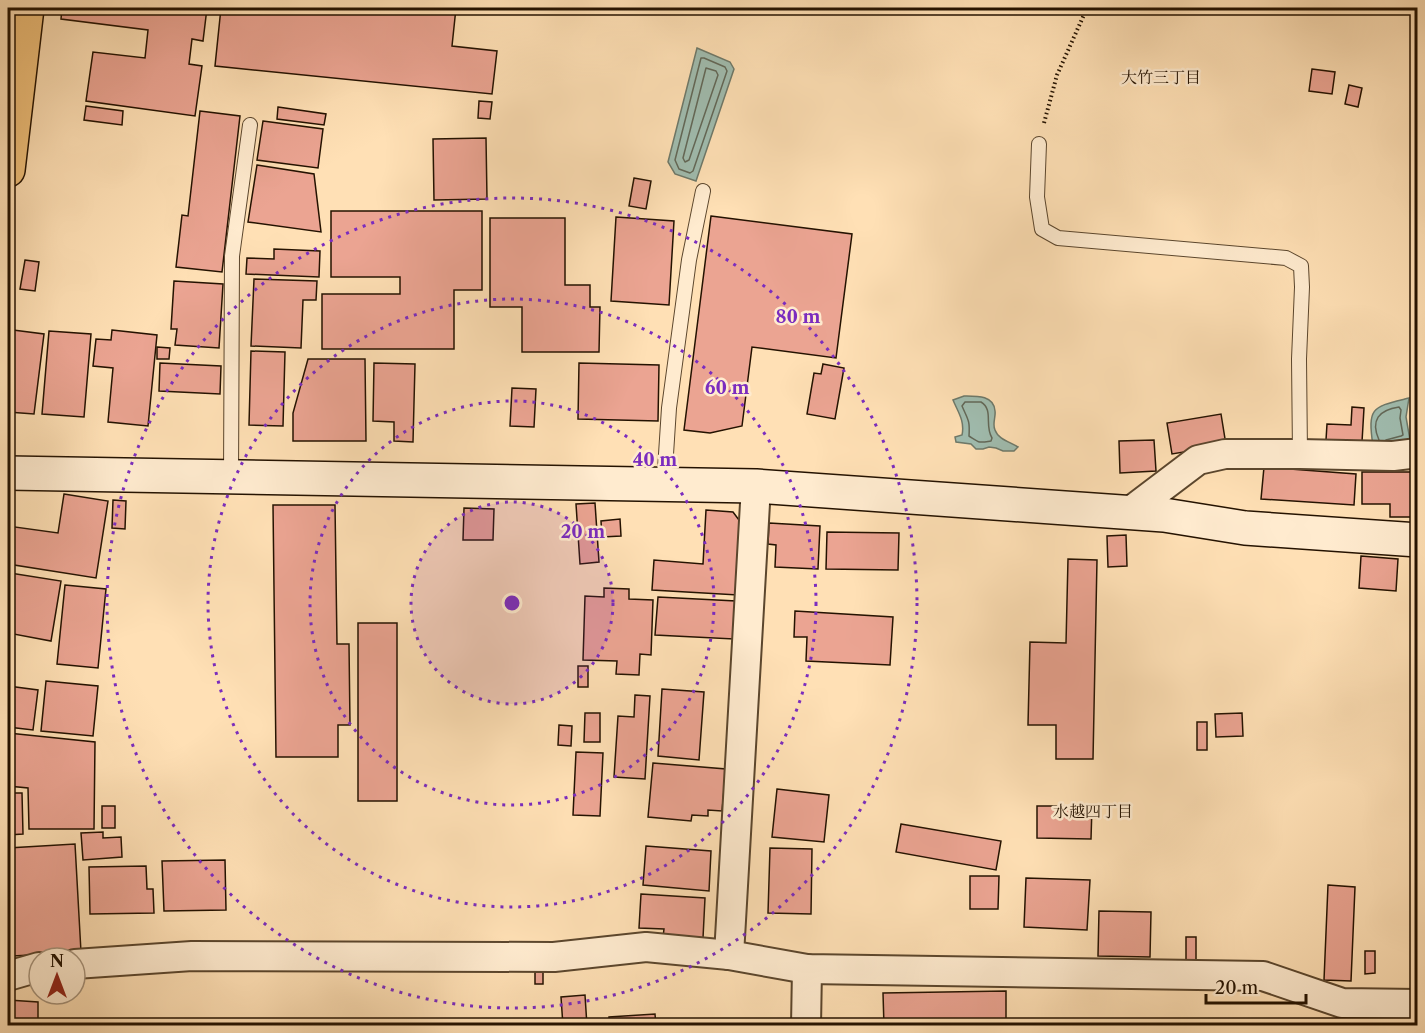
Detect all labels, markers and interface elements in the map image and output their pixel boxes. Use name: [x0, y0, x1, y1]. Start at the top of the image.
district label: 大竹三丁目: [1121, 67, 1201, 87]
text: 80 m: [775, 306, 821, 328]
text: 60 m: [705, 377, 749, 399]
text: 40 m: [633, 449, 677, 471]
text: 20 m: [561, 521, 605, 543]
centre of rings: [502, 593, 522, 613]
district label: 水越四丁目: [1053, 801, 1133, 821]
north arrow: [27, 946, 87, 1006]
text: N: [50, 951, 64, 971]
scale bar: [1206, 967, 1306, 1005]
text: 20 m: [1215, 977, 1259, 999]

